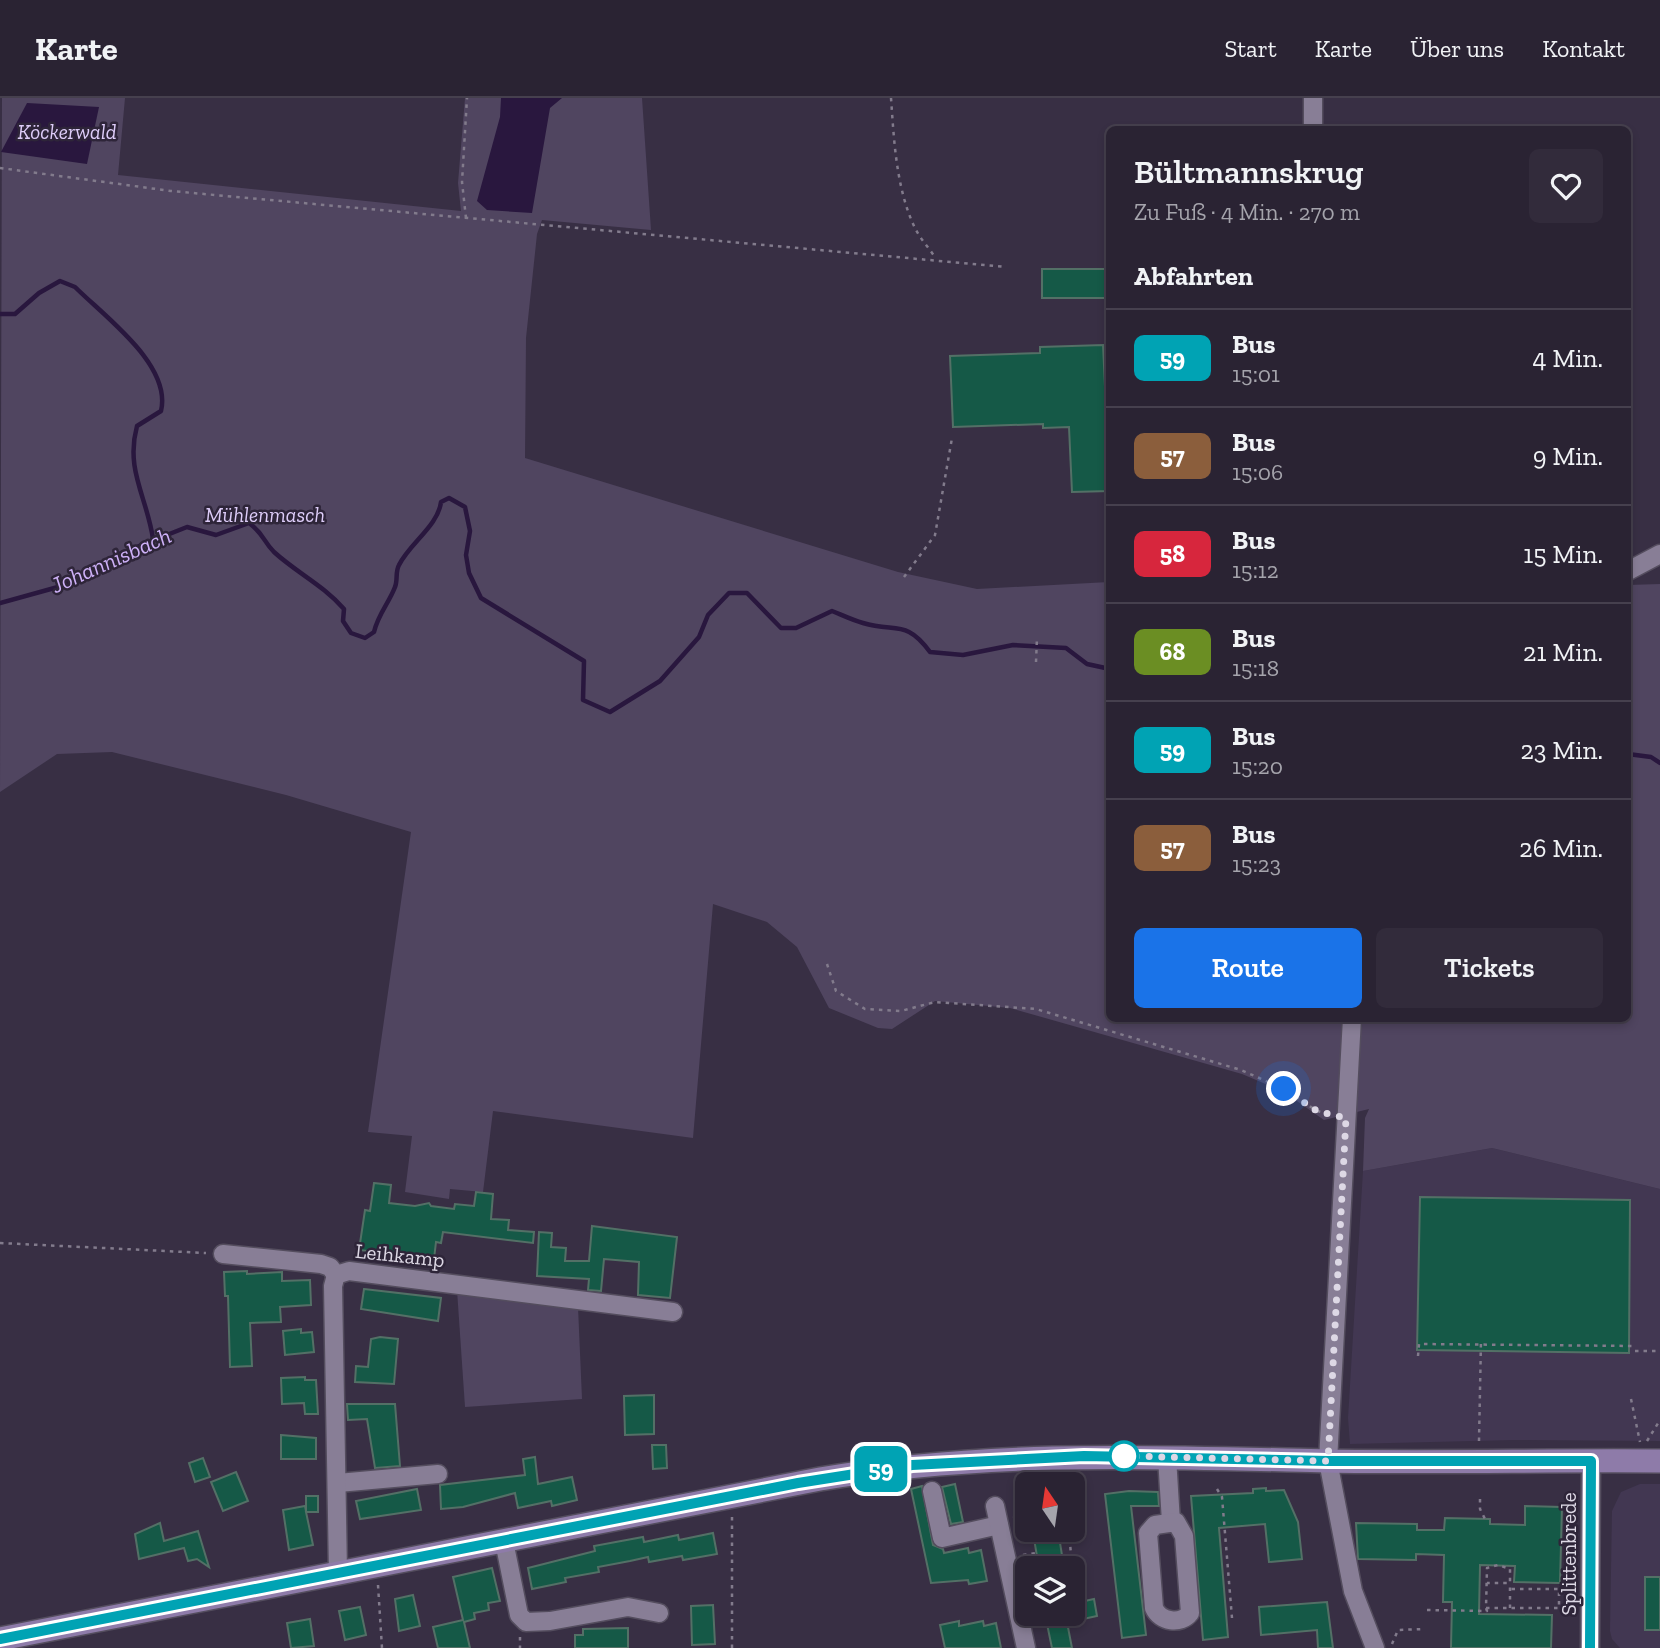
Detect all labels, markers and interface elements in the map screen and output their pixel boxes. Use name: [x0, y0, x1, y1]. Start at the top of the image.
text: Karte: [35, 29, 118, 68]
text: Start: [1224, 34, 1277, 63]
text: Karte: [1315, 34, 1372, 63]
text: Über uns: [1410, 34, 1504, 63]
text: Kontakt: [1542, 34, 1625, 63]
park label: Köckerwald: [18, 119, 117, 144]
button: heart: [1529, 149, 1603, 223]
text: Bültmannskrug: [1134, 152, 1364, 191]
text: Zu Fuß · 4 Min. · 270 m: [1134, 198, 1360, 226]
text: Abfahrten: [1134, 260, 1253, 292]
text: Bus: [1232, 328, 1275, 360]
text: 4 Min.: [1532, 342, 1603, 374]
text: 59: [1160, 343, 1185, 372]
text: 15:01: [1232, 360, 1280, 388]
text: Bus: [1232, 426, 1275, 458]
text: 9 Min.: [1533, 440, 1603, 472]
text: 57: [1160, 441, 1185, 470]
text: 15:06: [1232, 458, 1283, 486]
park label: Mühlenmasch: [205, 502, 325, 527]
water label: Johannisbach: [46, 521, 175, 599]
text: Bus: [1232, 524, 1275, 556]
text: 15 Min.: [1523, 538, 1603, 570]
text: 58: [1160, 539, 1185, 568]
text: 15:12: [1232, 556, 1278, 584]
text: Bus: [1232, 622, 1275, 654]
text: 21 Min.: [1523, 636, 1603, 668]
text: 68: [1160, 637, 1185, 666]
text: 15:18: [1232, 654, 1279, 682]
text: Bus: [1232, 720, 1275, 752]
text: 23 Min.: [1520, 734, 1603, 766]
text: 59: [1160, 735, 1185, 764]
text: 15:20: [1232, 752, 1283, 780]
text: Bus: [1232, 818, 1275, 850]
text: 26 Min.: [1519, 832, 1603, 864]
text: 57: [1160, 833, 1185, 862]
text: 15:23: [1232, 850, 1281, 878]
button: Route: [1134, 928, 1362, 1008]
button: Tickets: [1376, 928, 1603, 1008]
your location: [1266, 1071, 1301, 1106]
street label: Leihkamp: [354, 1238, 446, 1272]
unlabelled marker: [1109, 1441, 1139, 1471]
line badge: 59: [850, 1446, 912, 1492]
text: 59: [868, 1454, 894, 1483]
north arrow: [1015, 1472, 1085, 1542]
map controls: [1015, 1472, 1085, 1626]
street label: Splittenbrede: [1556, 1492, 1581, 1616]
button: layers: [1015, 1556, 1085, 1626]

